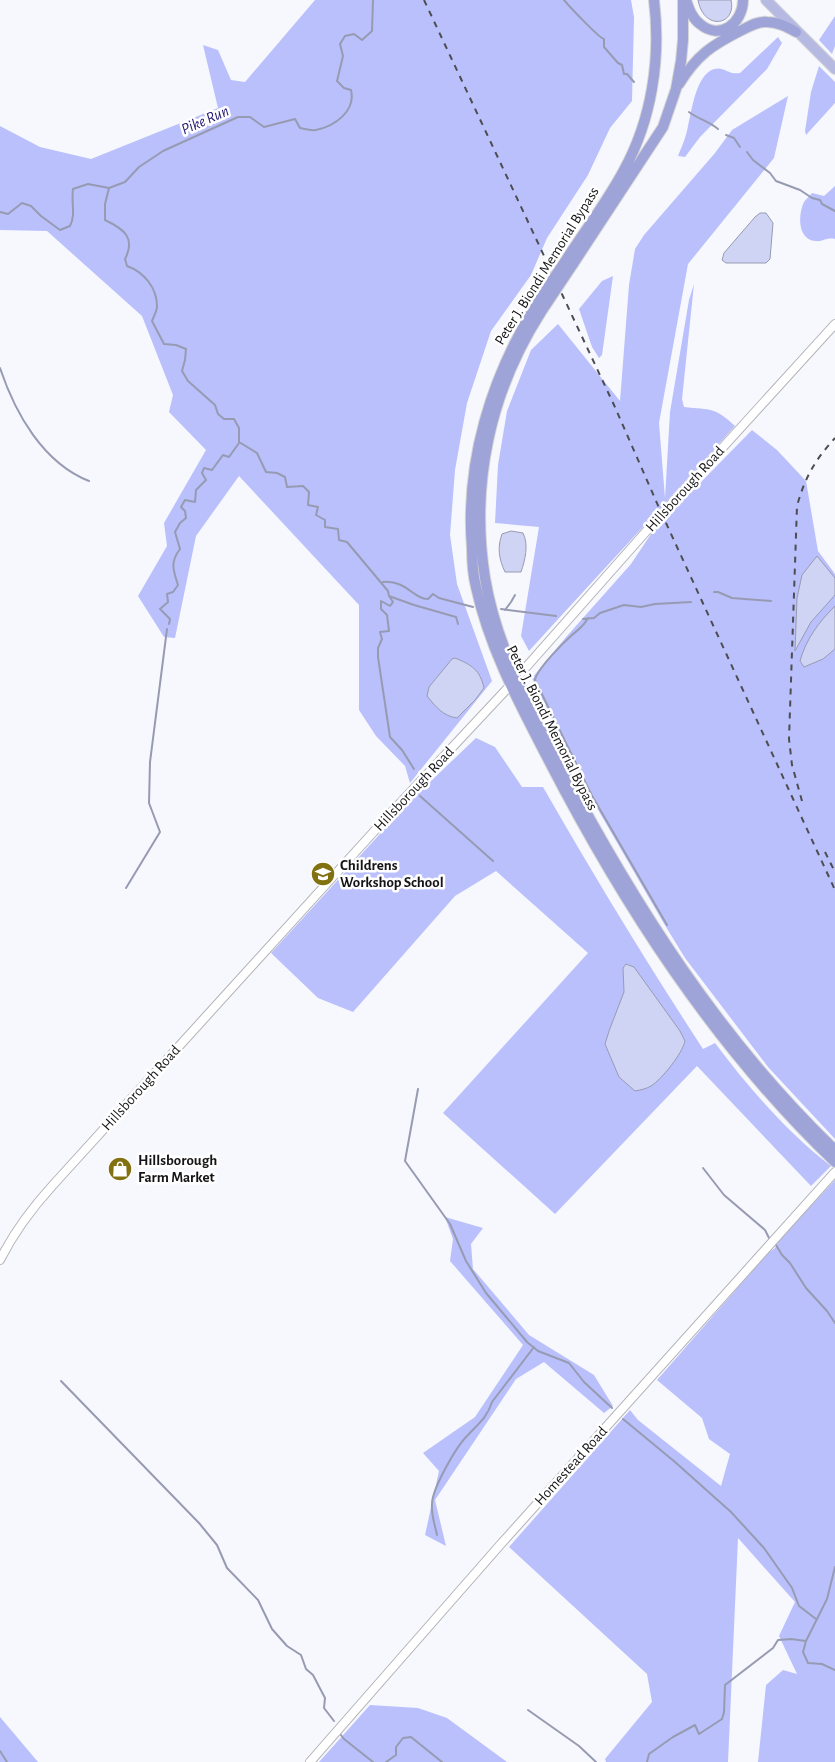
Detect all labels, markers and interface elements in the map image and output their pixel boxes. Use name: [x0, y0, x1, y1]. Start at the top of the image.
water label: Pike Run: [179, 102, 231, 138]
street label: Peter J. Biondi Memorial Bypass: [492, 184, 602, 348]
street label: Hillsborough Road: [643, 443, 727, 535]
street label: Peter J. Biondi Memorial Bypass: [504, 643, 600, 813]
street label: Hillsborough Road: [371, 744, 457, 834]
place label: Childrens Workshop School: [340, 858, 444, 890]
school or university icon: Childrens Workshop School: [310, 861, 336, 887]
street label: Hillsborough Road: [99, 1042, 183, 1134]
place label: Hillsborough Farm Market: [138, 1153, 217, 1185]
shop icon: Hillsborough Farm Market: [107, 1156, 133, 1182]
street label: Homestead Road: [532, 1424, 610, 1508]

